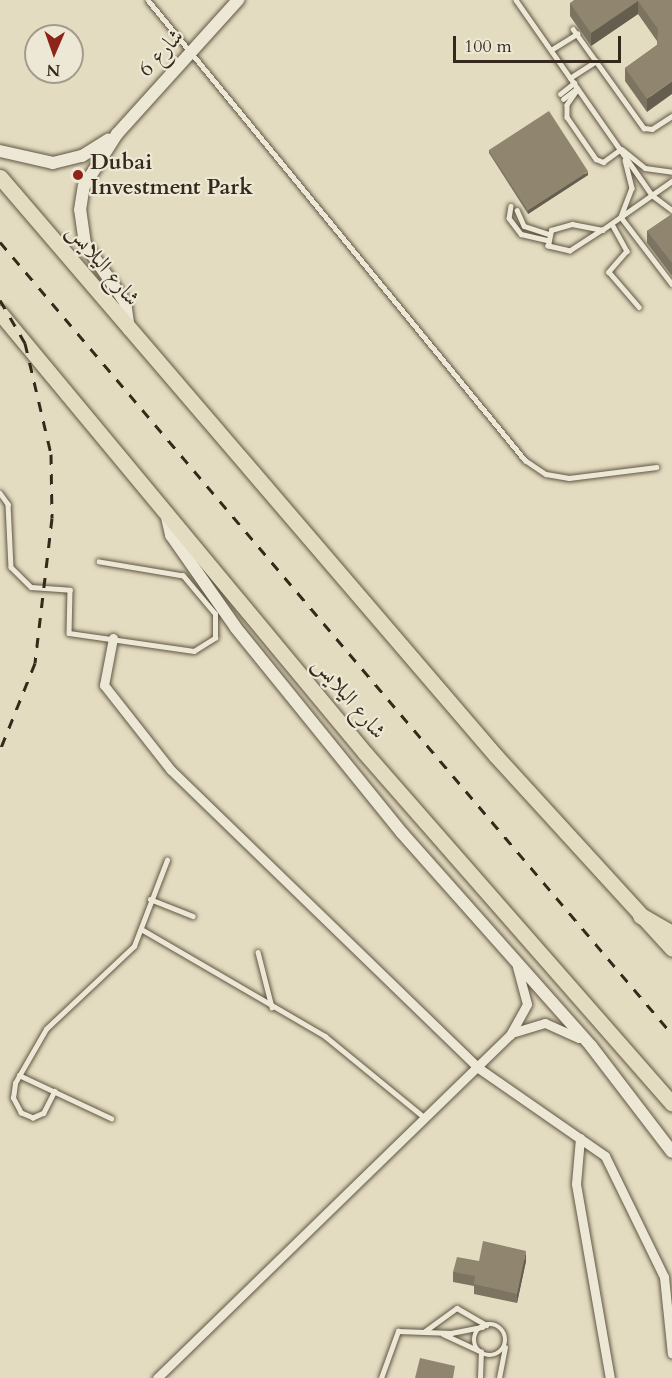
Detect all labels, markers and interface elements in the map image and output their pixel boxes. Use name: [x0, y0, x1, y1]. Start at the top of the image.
north arrow: [24, 24, 84, 84]
street label: شارع 6: [133, 24, 189, 82]
scale bar: [456, 24, 624, 62]
text: 100 m: [464, 34, 512, 59]
text: N: [46, 59, 61, 81]
place label: Dubai Investment Park: [90, 149, 253, 200]
marker: Dubai Investment Park: [71, 168, 85, 182]
street label: شارع اليلايس: [61, 218, 145, 312]
street label: شارع اليلايس: [307, 651, 391, 745]

